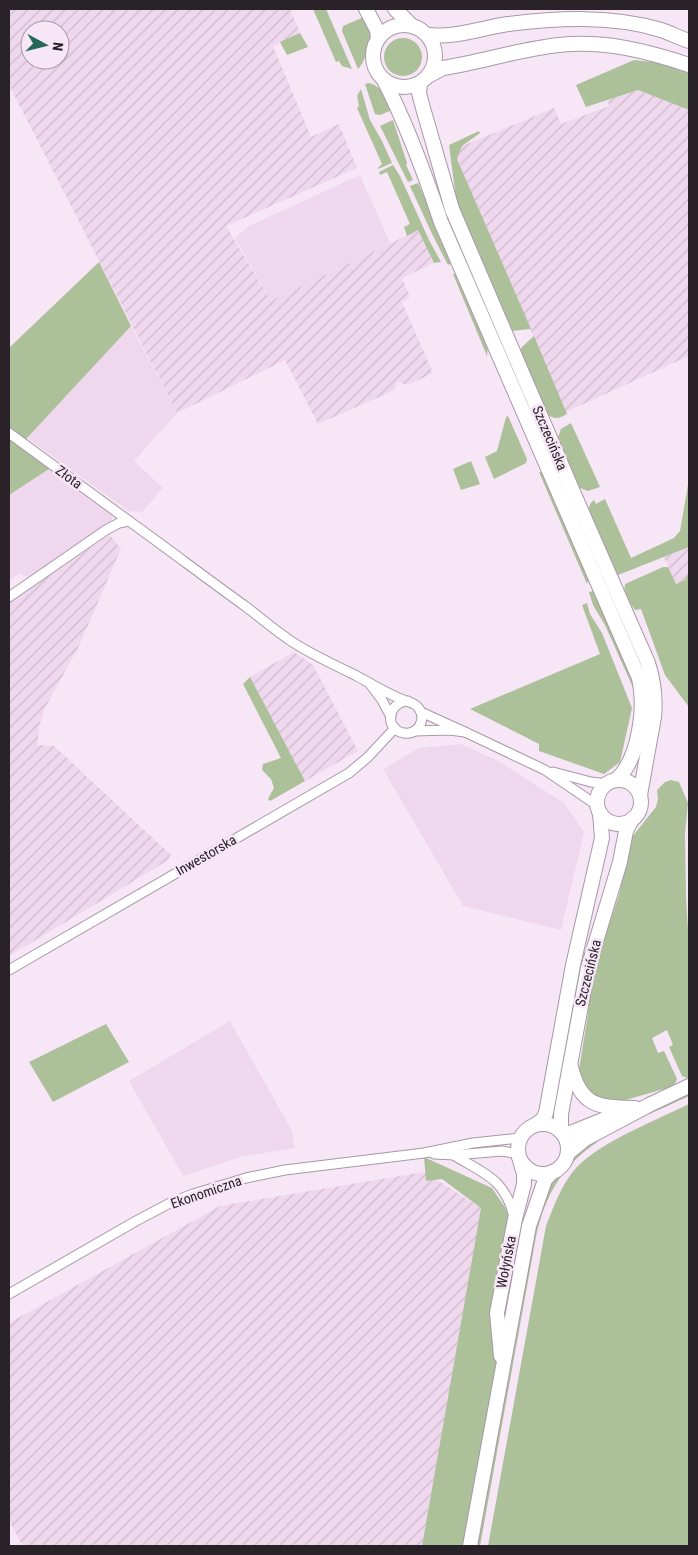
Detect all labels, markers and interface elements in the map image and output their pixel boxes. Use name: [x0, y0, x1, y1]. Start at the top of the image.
north arrow: [20, 20, 70, 70]
text: N: [49, 41, 66, 52]
street label: Szczecińska: [529, 403, 571, 473]
street label: Złota: [53, 462, 85, 492]
street label: Inwestorska: [173, 831, 239, 879]
street label: Szczecińska: [572, 938, 604, 1008]
street label: Ekonomiczna: [168, 1172, 244, 1212]
street label: Wołyńska: [493, 1234, 519, 1290]

